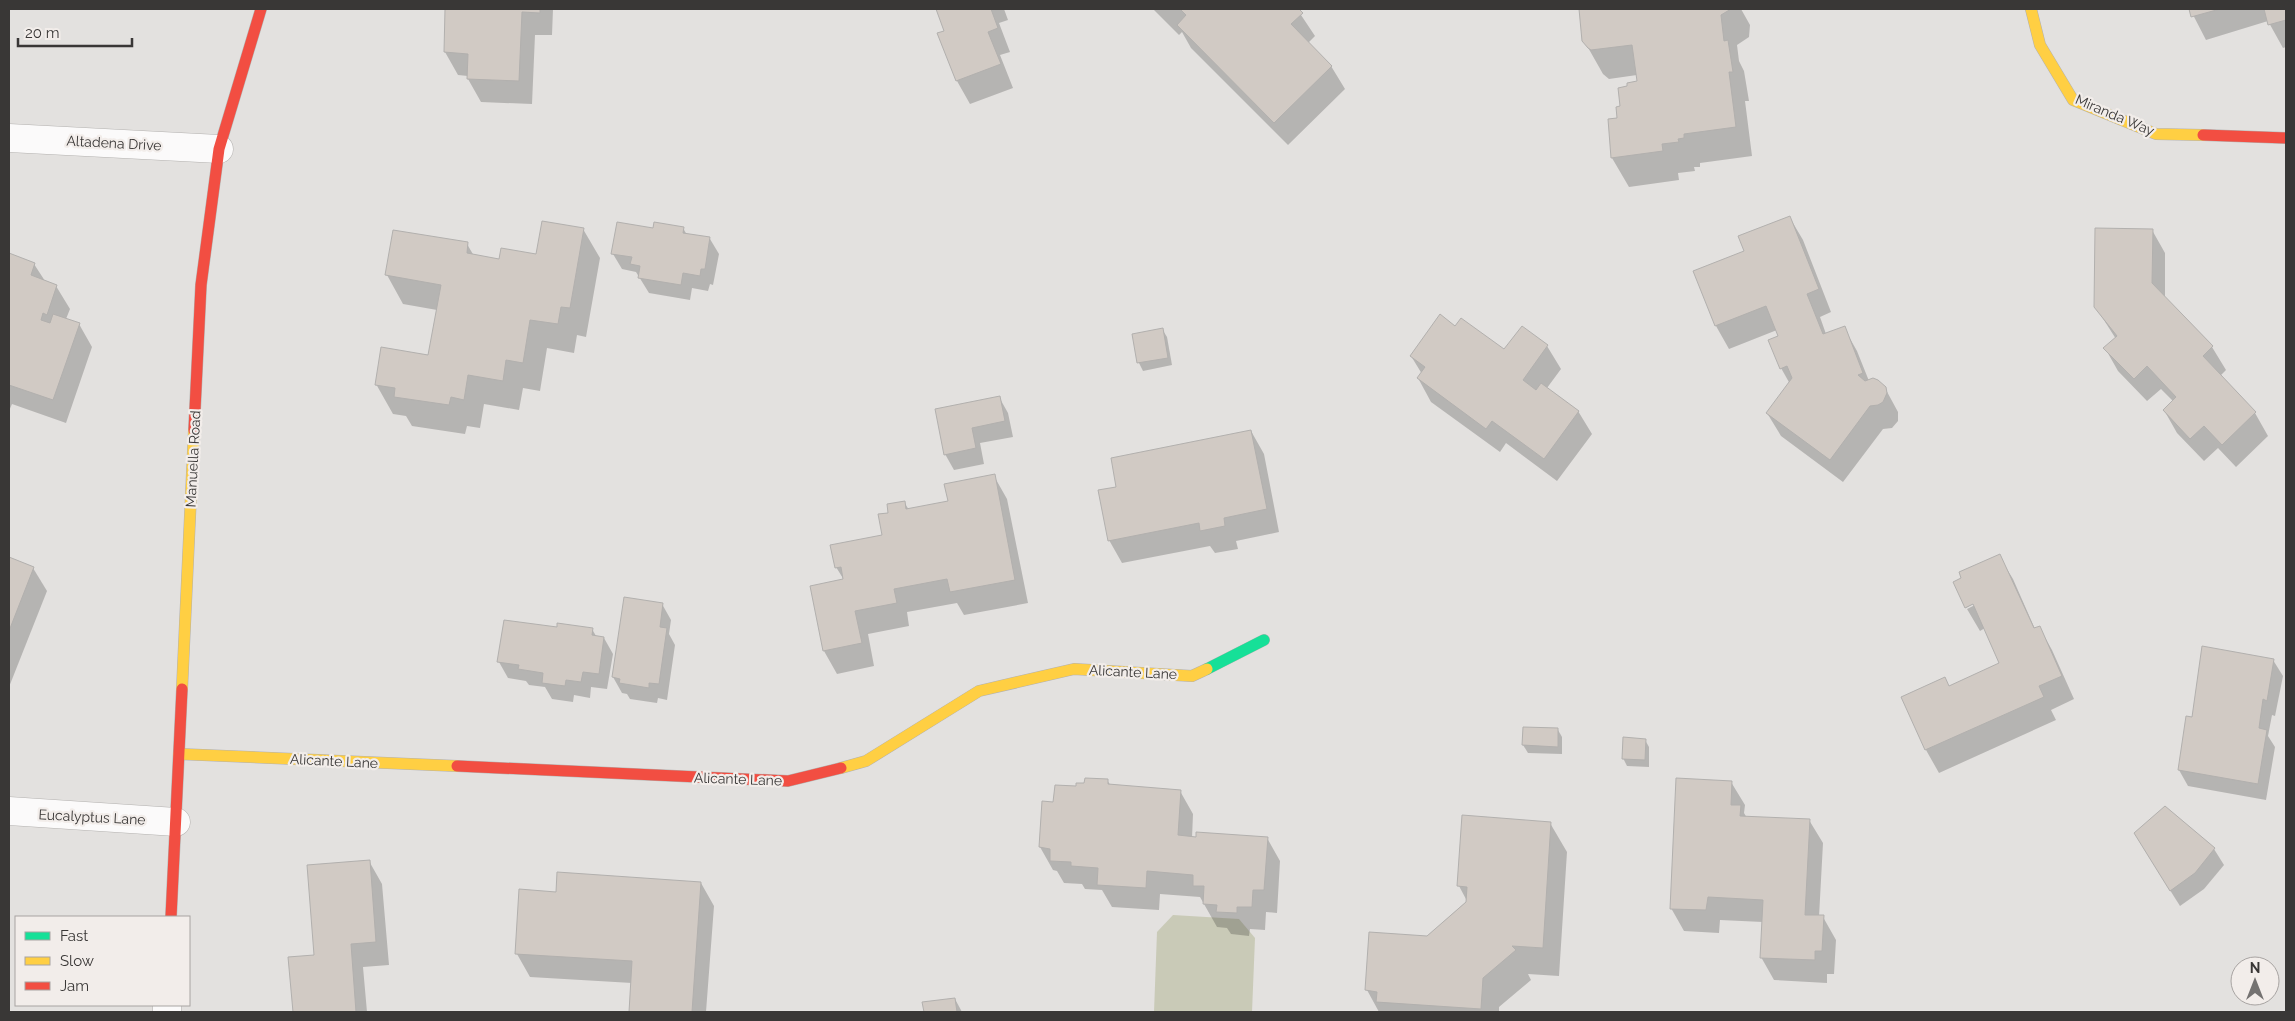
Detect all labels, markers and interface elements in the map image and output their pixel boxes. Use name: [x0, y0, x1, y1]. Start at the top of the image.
scale bar: [18, 15, 131, 47]
text: 20 m: [25, 24, 60, 42]
street label: Miranda Way: [2073, 91, 2157, 139]
street label: Altadena Drive: [66, 133, 162, 153]
street label: Manuella Road: [182, 410, 204, 508]
street label: Alicante Lane: [1089, 662, 1177, 682]
street label: Alicante Lane: [290, 751, 378, 771]
street label: Alicante Lane: [694, 769, 782, 789]
street label: Eucalyptus Lane: [38, 806, 146, 828]
legend: [15, 916, 190, 1006]
text: Fast: [60, 927, 88, 945]
text: Slow: [60, 952, 94, 970]
north arrow: [2230, 956, 2280, 1006]
text: N: [2250, 960, 2260, 976]
text: Jam: [60, 977, 89, 995]

